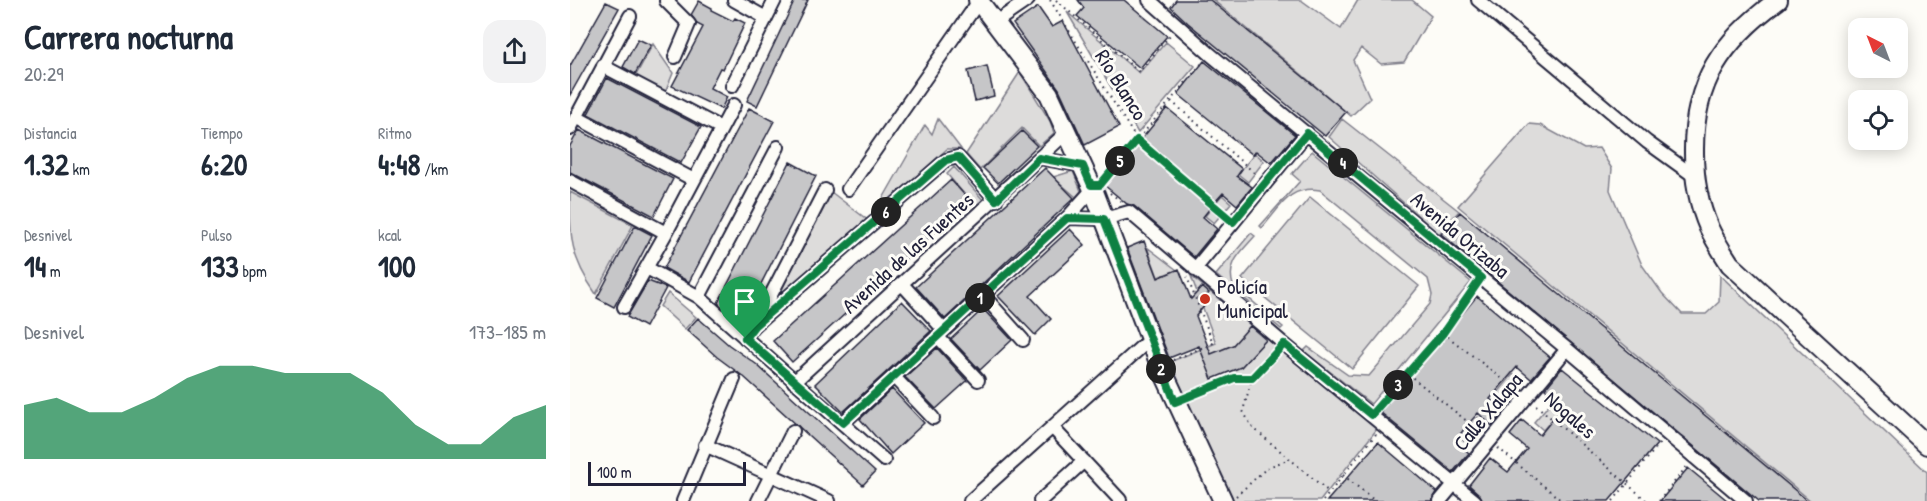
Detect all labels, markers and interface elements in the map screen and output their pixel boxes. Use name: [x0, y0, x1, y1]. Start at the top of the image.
text: Carrera nocturna: [24, 15, 233, 59]
north arrow: [1848, 18, 1908, 78]
map controls: [1848, 18, 1908, 150]
button: share: [483, 20, 546, 83]
street label: Río Blanco: [1088, 44, 1154, 126]
text: 20:29: [24, 60, 64, 87]
button: locate: [1848, 90, 1908, 150]
text: Distancia: [24, 122, 76, 144]
text: Tiempo: [201, 122, 243, 144]
text: Ritmo: [378, 122, 412, 144]
text: 1.32: [24, 144, 69, 184]
text: 6:20: [201, 144, 247, 184]
text: 4:48: [378, 144, 420, 184]
pin: 5: [1105, 146, 1135, 176]
pin: 4: [1328, 148, 1358, 178]
text: 5: [1117, 150, 1123, 172]
text: 4: [1340, 152, 1346, 174]
text: km: [69, 158, 90, 180]
text: /km: [420, 158, 448, 180]
street label: Avenida Orizaba: [1405, 185, 1516, 285]
street label: Avenida de las Fuentes: [835, 186, 980, 320]
pin: 6: [871, 197, 901, 227]
text: 6: [883, 201, 889, 223]
text: Desnivel: [24, 224, 72, 246]
text: Pulso: [201, 224, 232, 246]
text: kcal: [378, 224, 401, 246]
text: 14: [24, 246, 46, 286]
text: 133: [201, 246, 239, 286]
text: 100: [378, 246, 416, 286]
text: m: [46, 260, 61, 282]
text: bpm: [239, 260, 267, 282]
place label: Policía Municipal: [1217, 272, 1288, 325]
pin: [719, 276, 770, 338]
pin: 1: [965, 283, 995, 313]
icon: arrive: [728, 285, 761, 318]
text: 1: [977, 287, 983, 309]
marker: Policía Municipal: [1198, 292, 1212, 306]
text: Desnivel: [24, 318, 84, 345]
text: 173–185 m: [469, 318, 546, 345]
pin: 2: [1146, 354, 1176, 384]
text: 2: [1157, 358, 1165, 380]
street label: Calle Xalapa: [1446, 366, 1529, 457]
pin: 3: [1383, 370, 1413, 400]
text: 3: [1394, 374, 1402, 396]
street label: Nogales: [1538, 384, 1602, 445]
scale bar: [588, 459, 746, 486]
text: 100 m: [597, 461, 632, 483]

